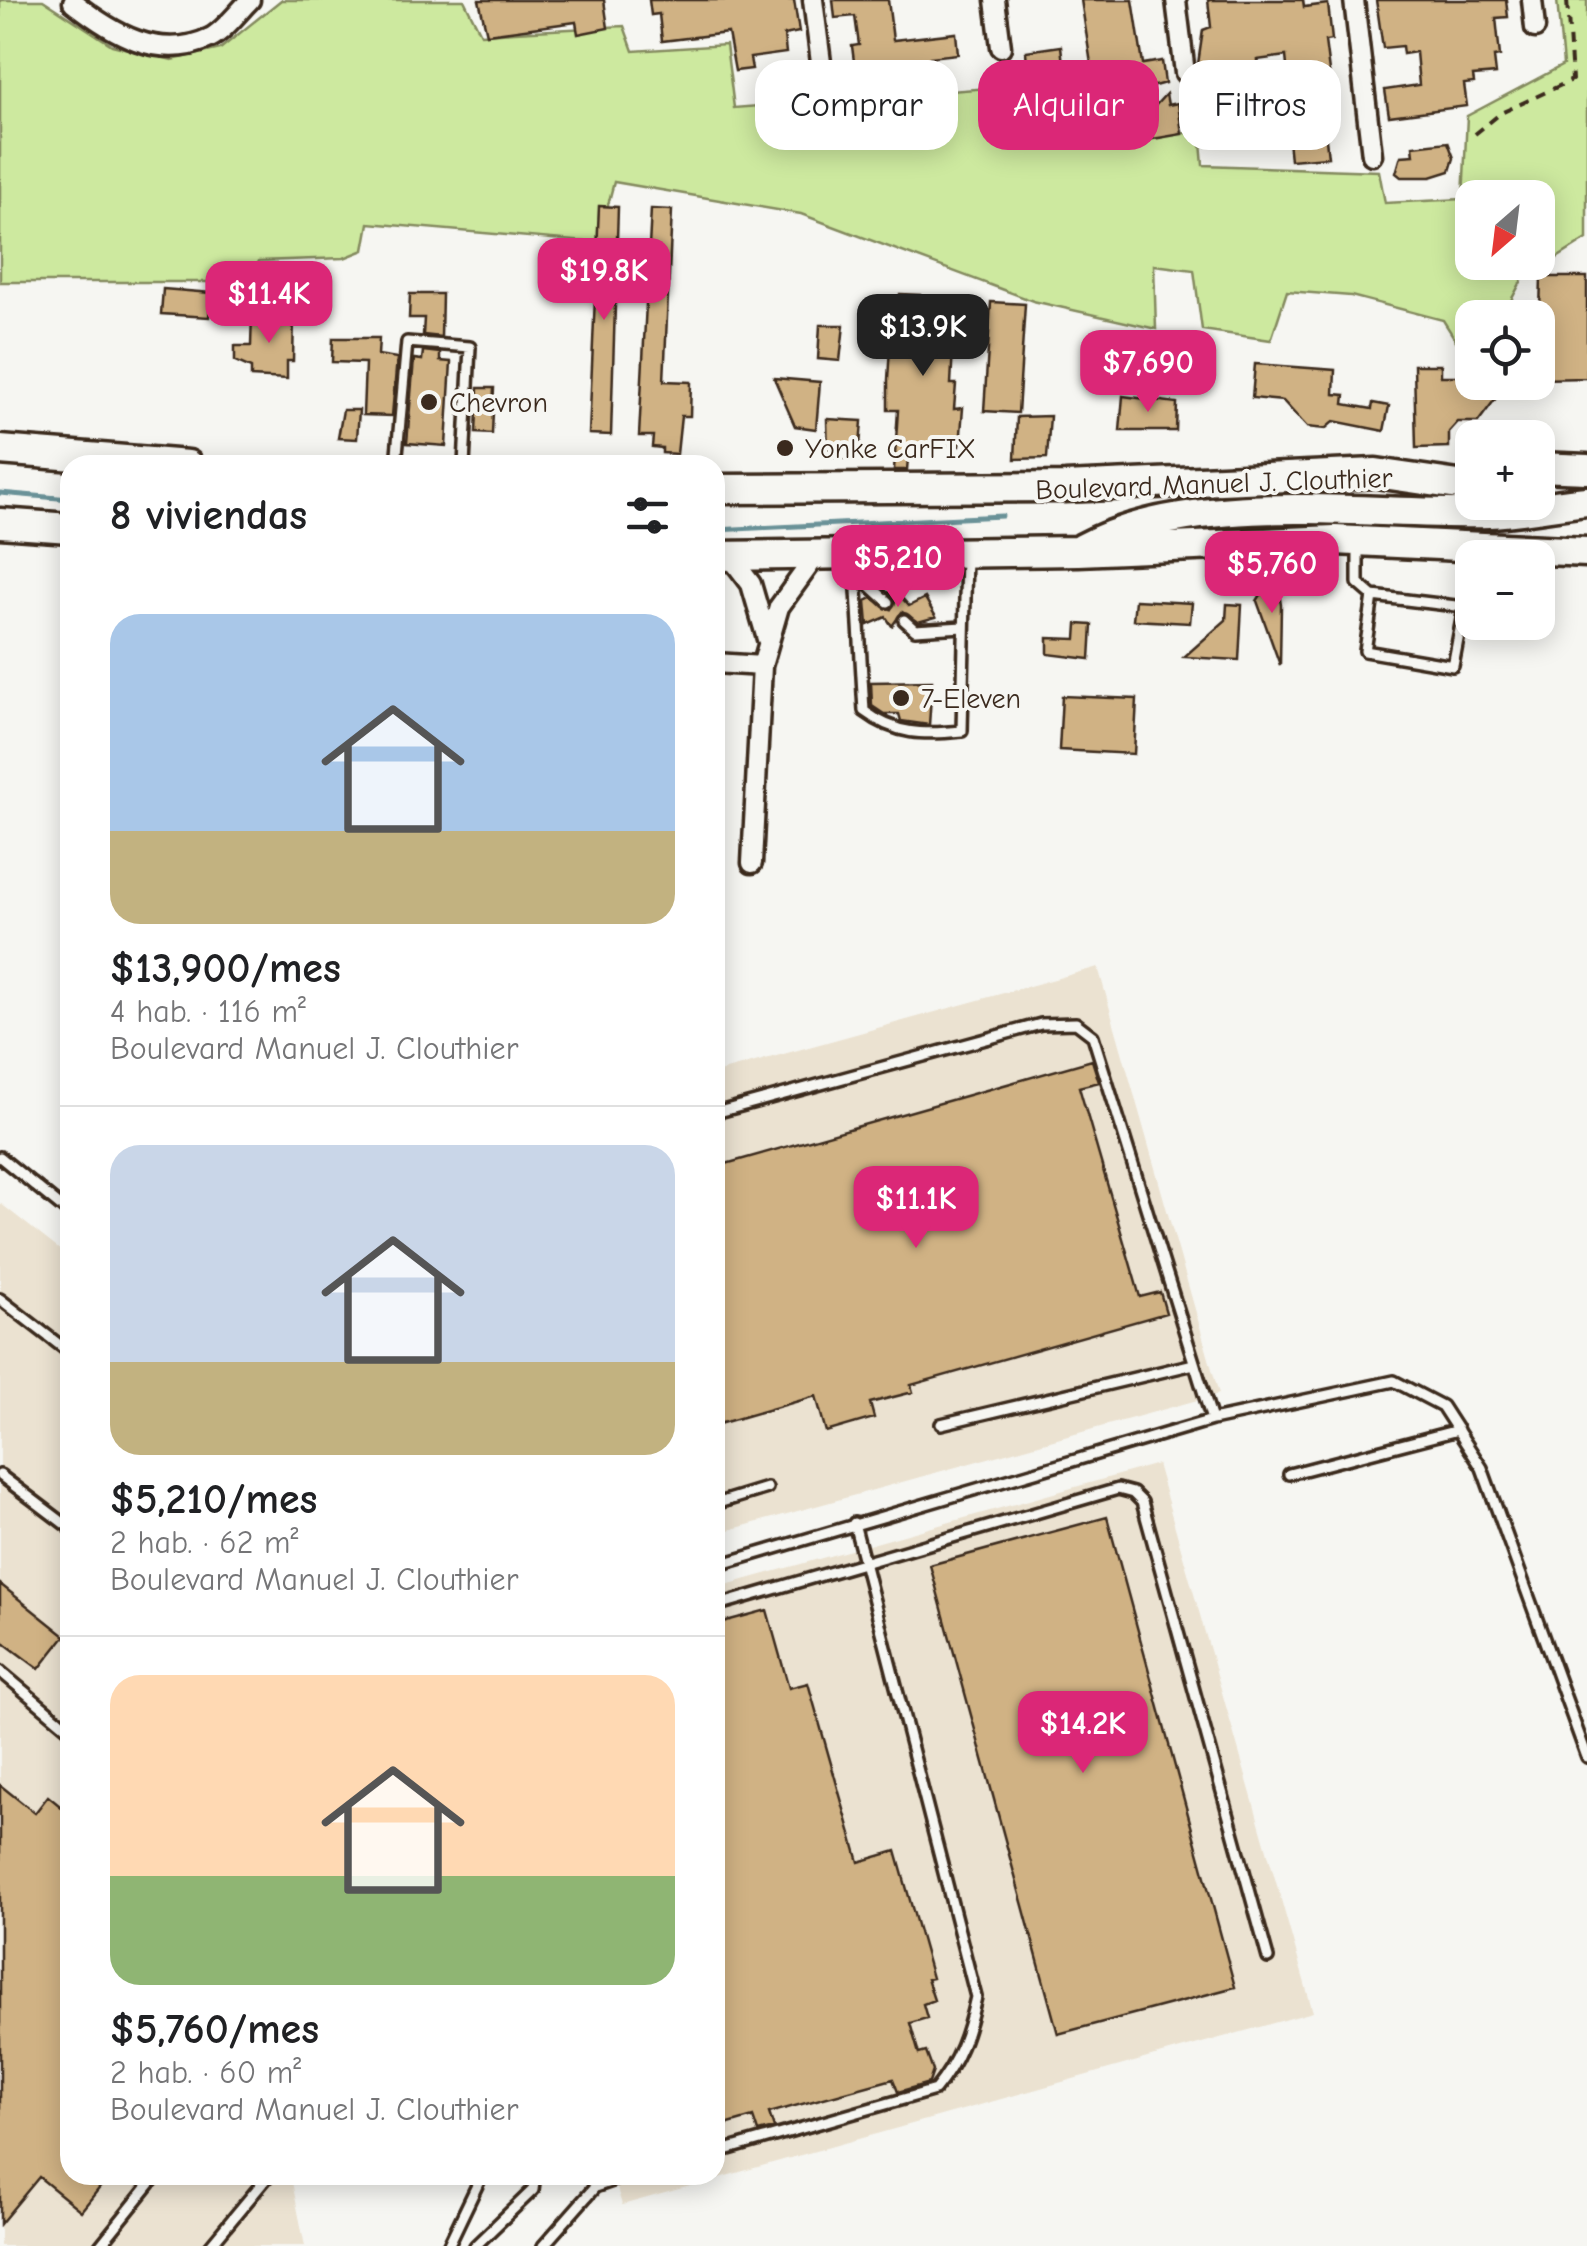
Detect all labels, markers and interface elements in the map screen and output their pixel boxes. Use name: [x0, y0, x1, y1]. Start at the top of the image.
chip: Comprar: [755, 60, 958, 150]
chip: Alquilar: [978, 60, 1159, 150]
chip: Filtros: [1179, 60, 1341, 150]
north arrow: [1455, 180, 1555, 280]
map controls: [1455, 180, 1555, 640]
pin: $19.8K: [523, 238, 685, 323]
text: $19.8K: [560, 252, 648, 289]
pin: $11.4K: [188, 261, 350, 346]
text: $11.4K: [227, 275, 311, 312]
pin: $13.9K: [842, 294, 1004, 379]
button: locate: [1455, 300, 1555, 400]
text: $13.9K: [879, 308, 967, 345]
pin: $7,690: [1067, 330, 1229, 415]
text: $7,690: [1102, 344, 1194, 381]
place label: Chevron: [449, 387, 548, 419]
marker: Chevron: [418, 391, 440, 413]
button: +: [1455, 420, 1555, 520]
place label: Yonke CarFIX: [805, 433, 976, 465]
marker: Yonke CarFIX: [774, 437, 796, 459]
street label: Boulevard Manuel J. Clouthier: [1035, 462, 1393, 506]
icon: filters: [620, 488, 675, 543]
text: 8 viviendas: [110, 491, 307, 540]
pin: $5,210: [817, 525, 979, 610]
pin: $5,760: [1191, 531, 1353, 616]
text: $5,210: [853, 539, 943, 576]
button: −: [1455, 540, 1555, 640]
text: $5,760: [1227, 545, 1317, 582]
icon: home: [303, 679, 483, 859]
place label: 7-Eleven: [921, 683, 1021, 715]
marker: 7-Eleven: [890, 687, 912, 709]
text: $13,900/mes: [110, 944, 341, 993]
text: 4 hab. · 116 m²: [110, 993, 306, 1030]
text: Boulevard Manuel J. Clouthier: [110, 1030, 518, 1067]
pin: $11.1K: [835, 1166, 997, 1251]
text: $11.1K: [876, 1180, 956, 1217]
icon: home: [303, 1210, 483, 1390]
text: $5,210/mes: [110, 1475, 317, 1524]
text: 2 hab. · 62 m²: [110, 1524, 299, 1561]
text: Boulevard Manuel J. Clouthier: [110, 1561, 518, 1598]
pin: $14.2K: [1002, 1691, 1164, 1776]
text: $14.2K: [1040, 1705, 1126, 1742]
icon: home: [303, 1740, 483, 1920]
text: $5,760/mes: [110, 2005, 319, 2054]
text: 2 hab. · 60 m²: [110, 2054, 301, 2091]
text: Boulevard Manuel J. Clouthier: [110, 2091, 518, 2128]

